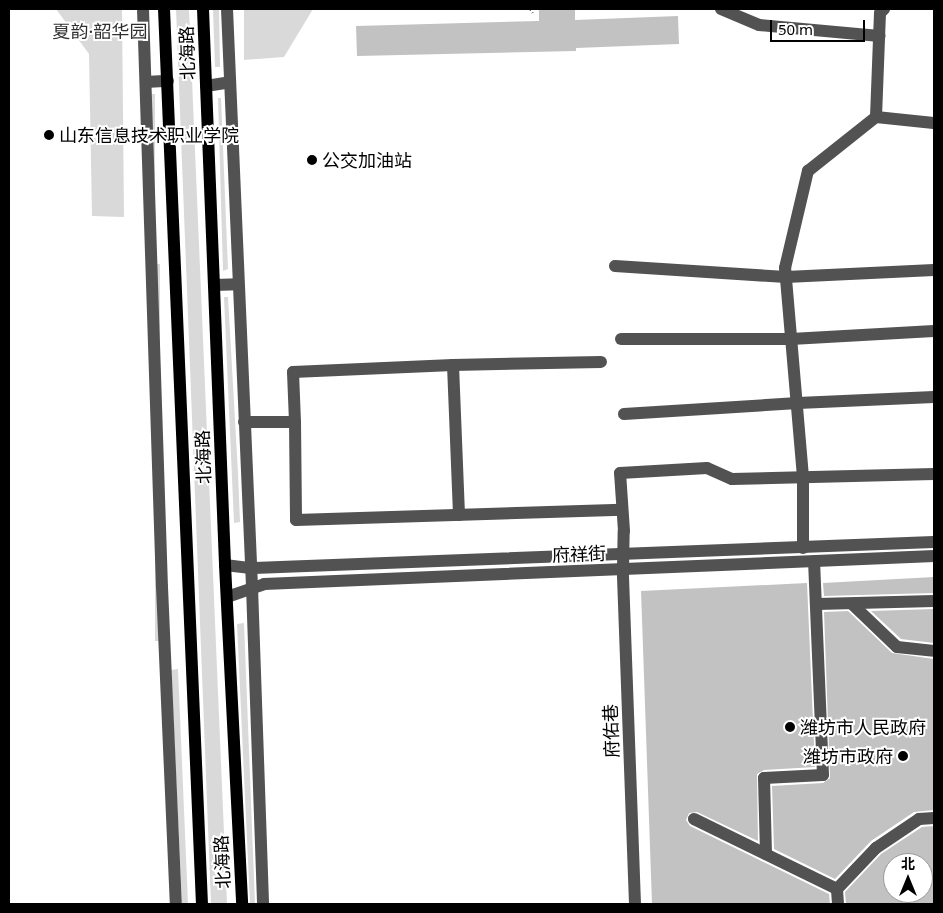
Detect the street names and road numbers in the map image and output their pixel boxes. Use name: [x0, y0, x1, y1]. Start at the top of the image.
street label: 北海路: [175, 26, 199, 80]
street label: 北海路: [191, 430, 215, 484]
street label: 府祥街: [552, 542, 606, 566]
street label: 府佑巷: [599, 704, 623, 758]
street label: 北海路: [210, 834, 234, 890]

